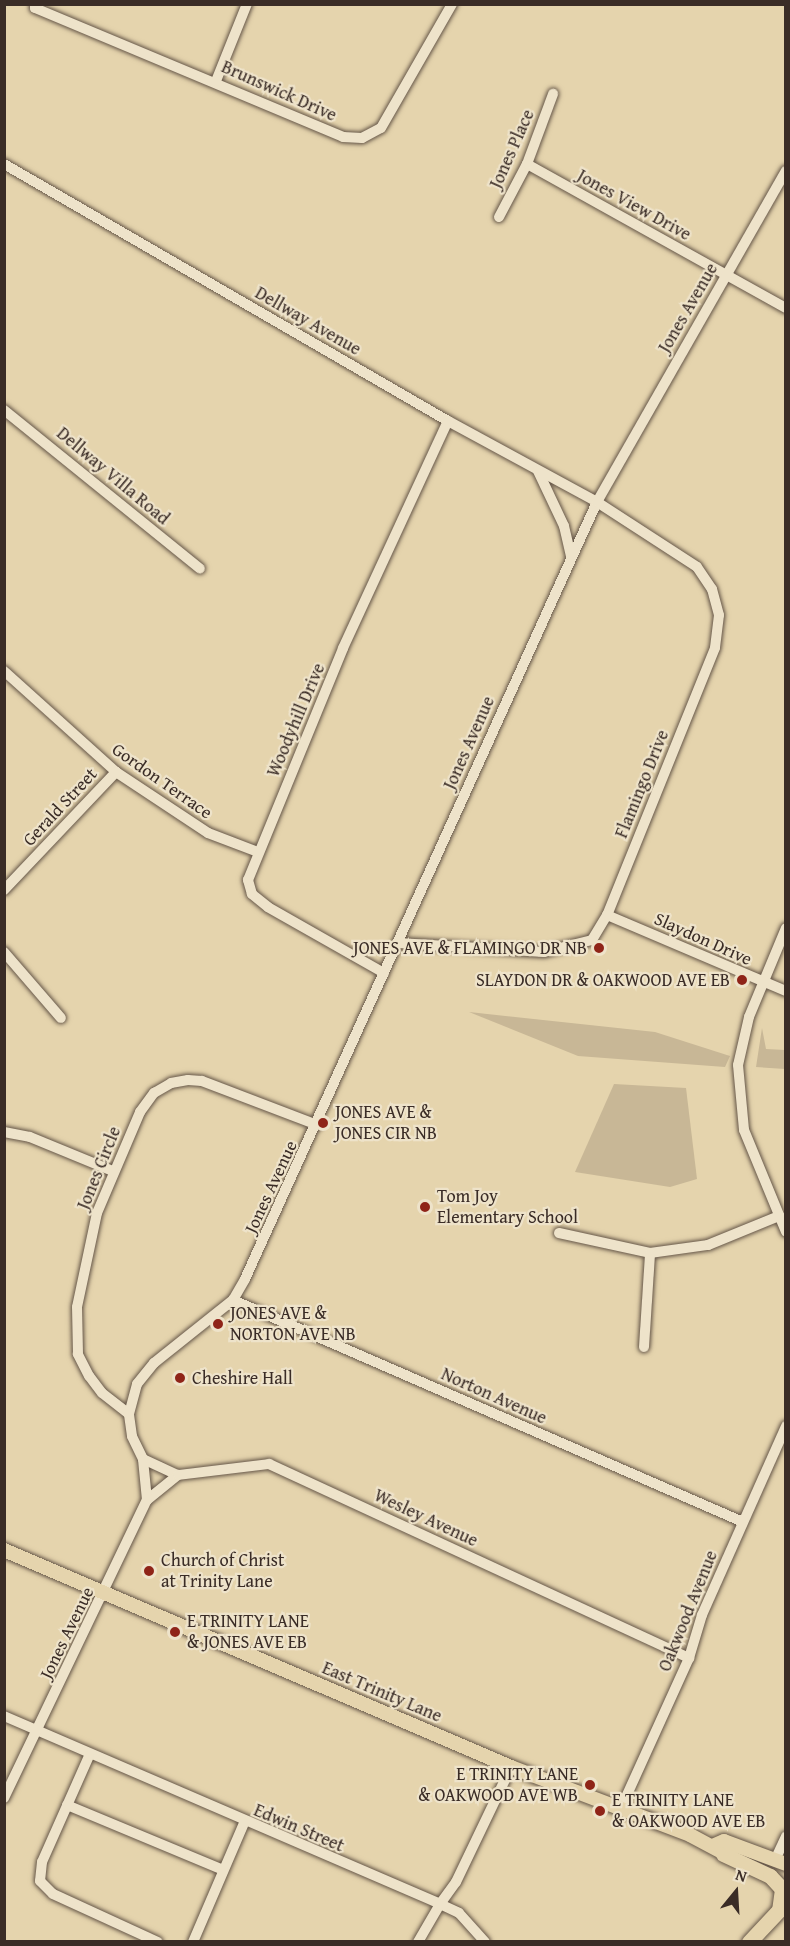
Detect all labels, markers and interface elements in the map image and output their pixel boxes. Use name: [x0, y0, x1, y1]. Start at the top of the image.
street label: Brunswick Drive: [218, 56, 340, 126]
street label: Jones Place: [485, 106, 539, 192]
street label: Jones View Drive: [573, 165, 695, 245]
street label: Jones Avenue: [654, 259, 722, 357]
street label: Dellway Avenue: [251, 282, 365, 360]
street label: Dellway Villa Road: [52, 423, 174, 529]
street label: Woodyhill Drive: [262, 660, 330, 780]
street label: Jones Avenue: [439, 693, 499, 793]
street label: Flamingo Drive: [611, 727, 673, 841]
street label: Gordon Terrace: [108, 739, 216, 823]
street label: Gerald Street: [18, 763, 102, 851]
street label: Slaydon Drive: [651, 908, 755, 970]
place label: JONES AVE & FLAMINGO DR NB: [353, 937, 587, 959]
marker: JONES AVE & FLAMINGO DR NB: [592, 941, 606, 955]
place label: SLAYDON DR & OAKWOOD AVE EB: [476, 969, 730, 991]
marker: SLAYDON DR & OAKWOOD AVE EB: [735, 973, 749, 987]
place label: JONES AVE & JONES CIR NB: [335, 1102, 437, 1144]
marker: JONES AVE & JONES CIR NB: [316, 1116, 330, 1130]
street label: Jones Circle: [73, 1123, 125, 1213]
street label: Jones Avenue: [240, 1137, 302, 1237]
place label: Tom Joy Elementary School: [437, 1186, 578, 1228]
marker: Tom Joy Elementary School: [418, 1200, 432, 1214]
place label: JONES AVE & NORTON AVE NB: [230, 1303, 356, 1346]
marker: JONES AVE & NORTON AVE NB: [211, 1317, 225, 1331]
street label: Norton Avenue: [438, 1363, 550, 1429]
place label: Cheshire Hall: [192, 1367, 293, 1389]
marker: Cheshire Hall: [173, 1371, 187, 1385]
street label: Wesley Avenue: [371, 1485, 481, 1551]
street label: Oakwood Avenue: [654, 1547, 722, 1675]
place label: Church of Christ at Trinity Lane: [161, 1550, 284, 1592]
marker: Church of Christ at Trinity Lane: [142, 1564, 156, 1578]
street label: Jones Avenue: [35, 1583, 99, 1683]
place label: E TRINITY LANE & JONES AVE EB: [187, 1611, 309, 1654]
marker: E TRINITY LANE & JONES AVE EB: [168, 1625, 182, 1639]
street label: East Trinity Lane: [319, 1657, 445, 1727]
place label: E TRINITY LANE & OAKWOOD AVE WB: [418, 1764, 578, 1806]
marker: E TRINITY LANE & OAKWOOD AVE WB: [583, 1778, 597, 1792]
place label: E TRINITY LANE & OAKWOOD AVE EB: [612, 1790, 765, 1832]
street label: Edwin Street: [251, 1799, 347, 1857]
marker: E TRINITY LANE & OAKWOOD AVE EB: [593, 1804, 607, 1818]
north arrow: [706, 1862, 766, 1922]
text: N: [733, 1862, 750, 1888]

